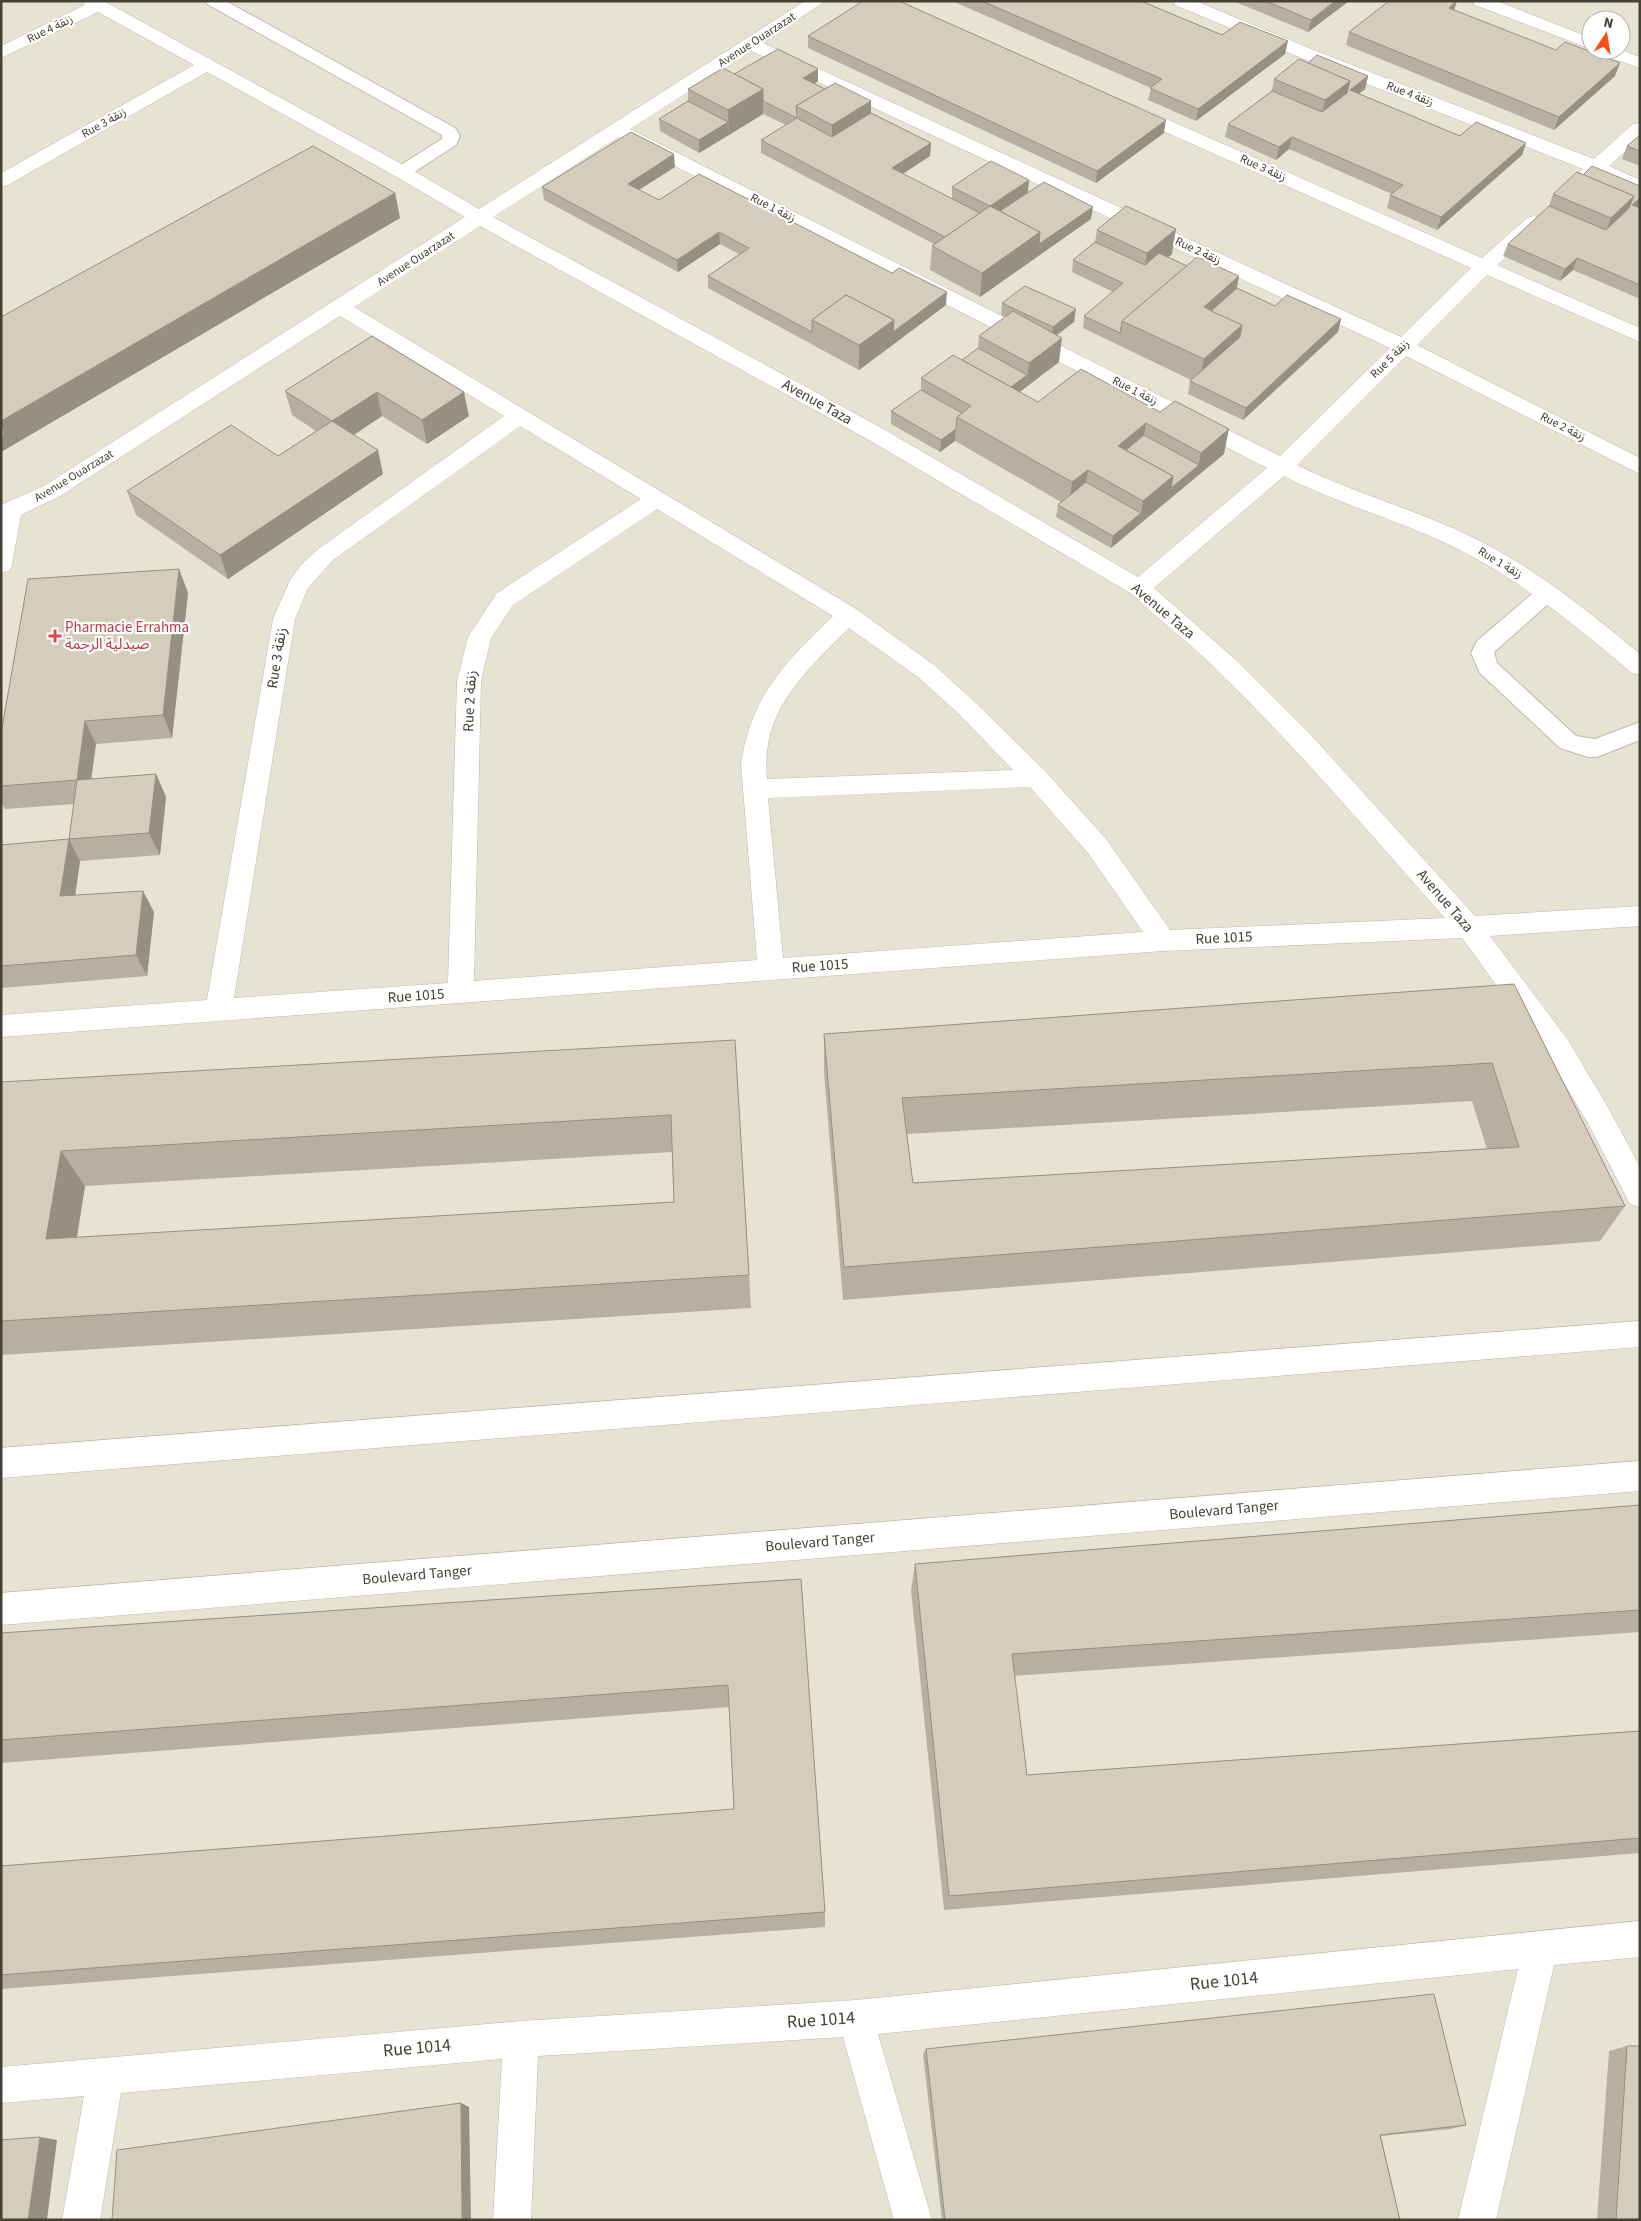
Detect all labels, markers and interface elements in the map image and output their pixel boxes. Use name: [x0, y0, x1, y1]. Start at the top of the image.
street label: Avenue Ouarzazat: [715, 8, 799, 72]
north arrow: [1581, 10, 1631, 60]
street label: Rue 4 زنقة: [24, 11, 76, 47]
text: N: [1602, 13, 1615, 34]
street label: Rue 4 زنقة: [1384, 77, 1436, 111]
street label: Rue 3 زنقة: [78, 104, 130, 142]
street label: Rue 3 زنقة: [1237, 150, 1289, 186]
street label: Rue 1 زنقة: [747, 189, 799, 227]
street label: Avenue Ouarzazat: [374, 227, 458, 291]
street label: Rue 2 زنقة: [1172, 233, 1224, 269]
street label: Rue 5 زنقة: [1367, 336, 1413, 382]
street label: Rue 1 زنقة: [1109, 372, 1161, 410]
street label: Avenue Taza: [778, 374, 856, 430]
street label: Rue 2 زنقة: [1537, 408, 1589, 446]
street label: Avenue Ouarzazat: [31, 446, 117, 506]
street label: Rue 1 زنقة: [1475, 543, 1525, 583]
street label: Avenue Taza: [1127, 578, 1199, 644]
place label: Pharmacie Errahma صيدلية الرحمة: [65, 617, 189, 655]
street label: Rue 3 زنقة: [262, 626, 292, 690]
marker: Pharmacie Errahma صيدلية الرحمة: [49, 630, 61, 642]
street label: Rue 2 زنقة: [458, 670, 482, 732]
street label: Avenue Taza: [1412, 865, 1478, 937]
street label: Rue 1015: [1195, 926, 1253, 950]
street label: Rue 1015: [791, 954, 849, 978]
street label: Rue 1015: [387, 984, 445, 1008]
street label: Boulevard Tanger: [1168, 1495, 1280, 1525]
street label: Boulevard Tanger: [764, 1527, 876, 1557]
street label: Boulevard Tanger: [361, 1560, 473, 1590]
street label: Rue 1014: [1189, 1965, 1259, 1997]
street label: Rue 1014: [786, 2005, 856, 2035]
street label: Rue 1014: [382, 2033, 452, 2063]

